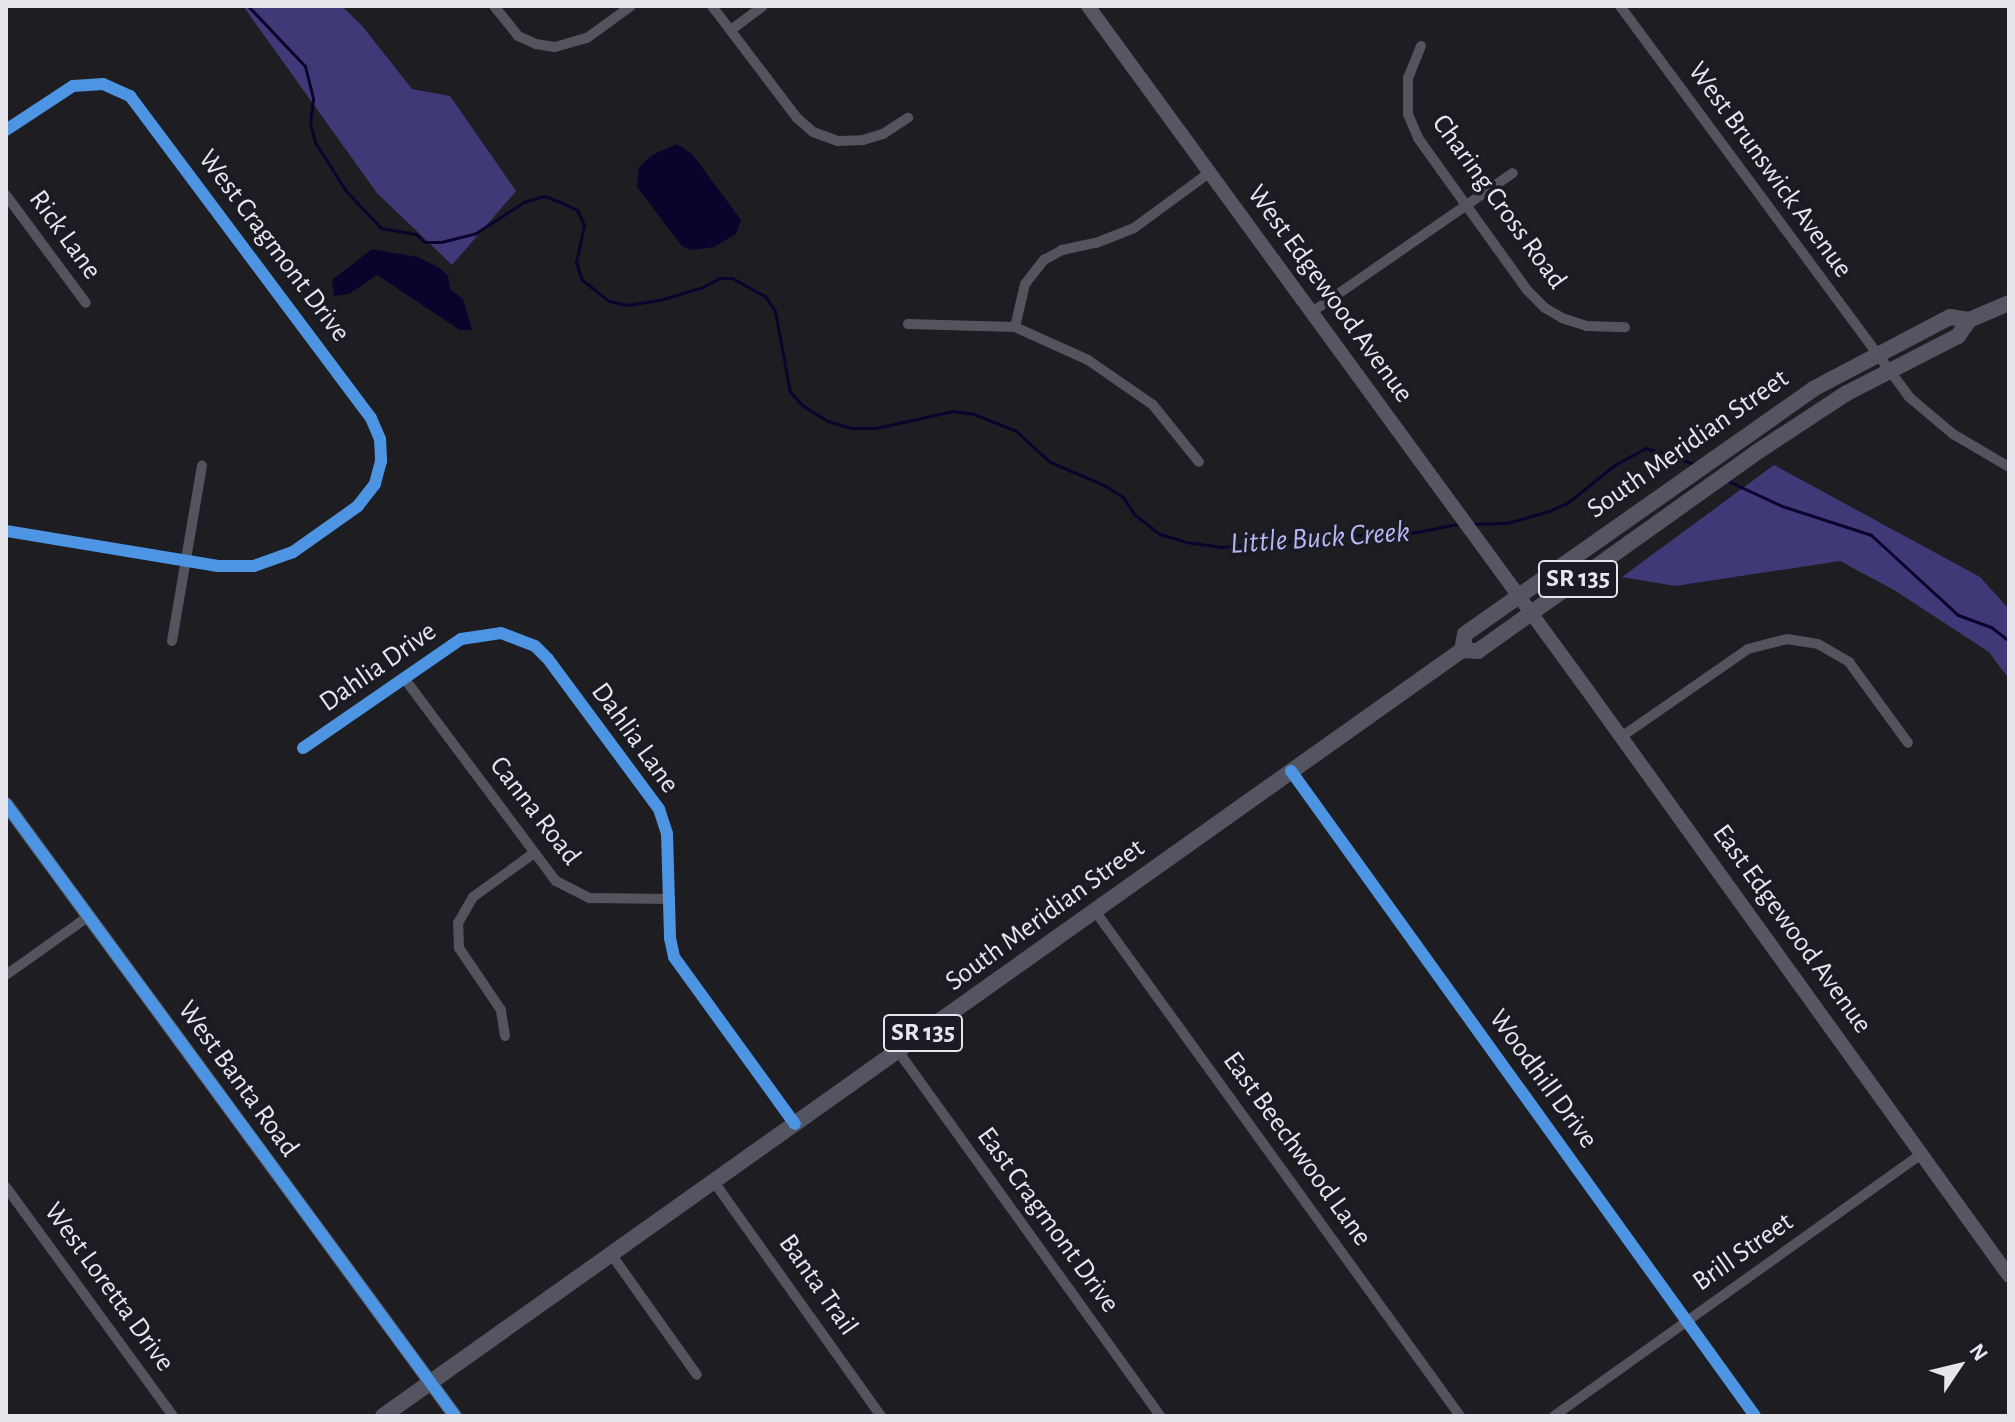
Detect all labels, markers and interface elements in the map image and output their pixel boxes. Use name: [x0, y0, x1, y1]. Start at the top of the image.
street label: West Brunswick Avenue: [1680, 56, 1860, 284]
street label: Charing Cross Road: [1424, 108, 1574, 296]
street label: West Cragmont Drive: [191, 143, 357, 349]
street label: West Edgewood Avenue: [1240, 178, 1420, 410]
street label: Rick Lane: [21, 184, 109, 286]
street label: South Meridian Street: [1581, 362, 1795, 526]
water label: Little Buck Creek: [1229, 514, 1411, 562]
road number: SR 135: [1536, 557, 1620, 601]
street label: Dahlia Drive: [313, 615, 443, 719]
street label: Dahlia Lane: [584, 676, 686, 800]
street label: Canna Road: [482, 750, 588, 872]
street label: East Edgewood Avenue: [1705, 818, 1879, 1040]
street label: South Meridian Street: [939, 831, 1151, 999]
street label: West Banta Road: [170, 994, 306, 1164]
street label: Woodhill Drive: [1481, 1003, 1605, 1155]
road number: SR 135: [881, 1011, 965, 1055]
street label: East Beechwood Lane: [1215, 1045, 1379, 1253]
street label: East Cragmont Drive: [969, 1121, 1127, 1319]
street label: West Loretta Drive: [36, 1196, 182, 1378]
street label: Brill Street: [1686, 1205, 1800, 1299]
street label: Banta Trail: [771, 1228, 865, 1342]
north arrow: [1919, 1326, 1999, 1406]
text: N: [1965, 1340, 1992, 1365]

